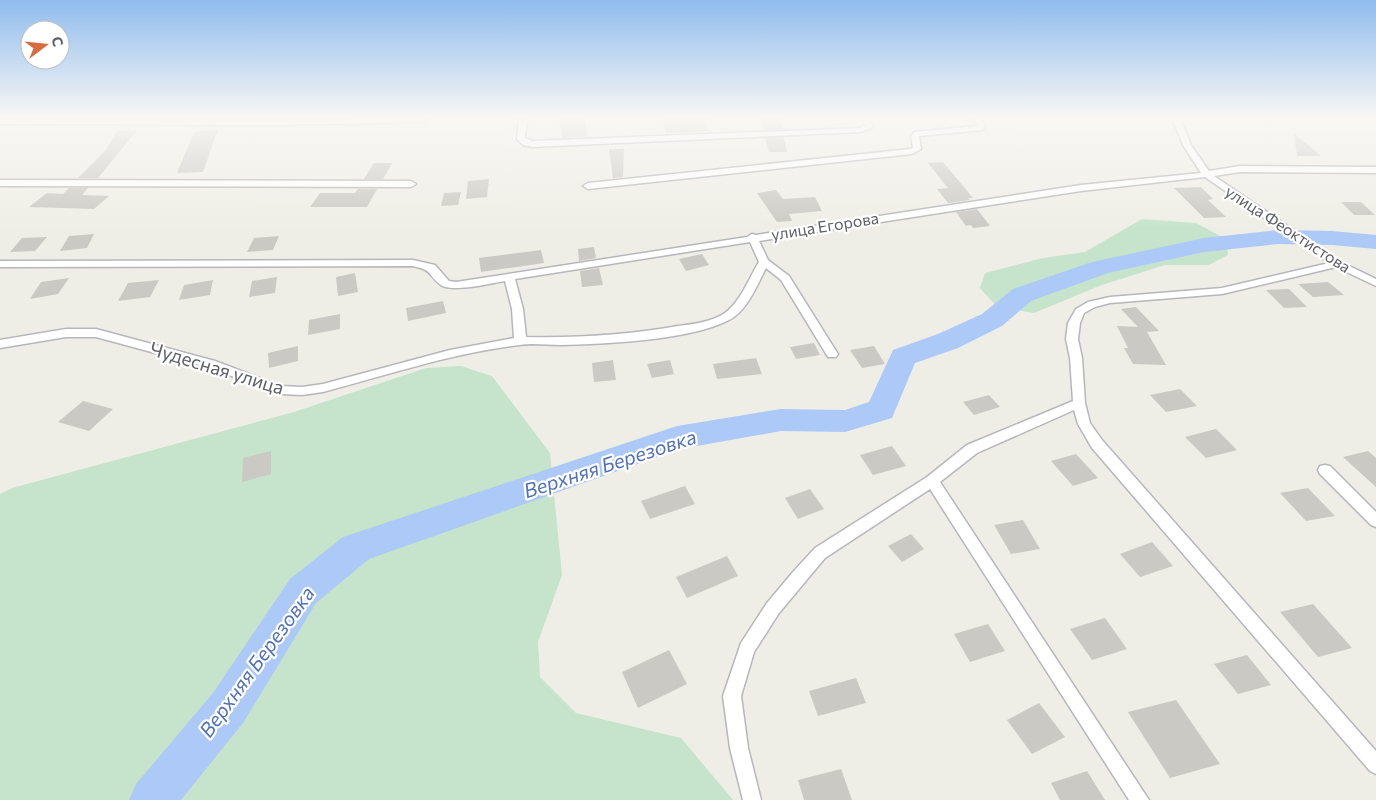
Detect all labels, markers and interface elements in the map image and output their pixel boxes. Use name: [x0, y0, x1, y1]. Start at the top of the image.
north arrow: [20, 20, 70, 70]
text: С: [48, 34, 67, 48]
street label: улица Феоктистова: [1222, 181, 1354, 276]
street label: улица Егорова: [770, 208, 880, 243]
street label: Чудесная улица: [147, 336, 287, 399]
water label: Верхняя Березовка: [520, 424, 699, 502]
water label: Верхняя Березовка: [194, 581, 319, 741]

